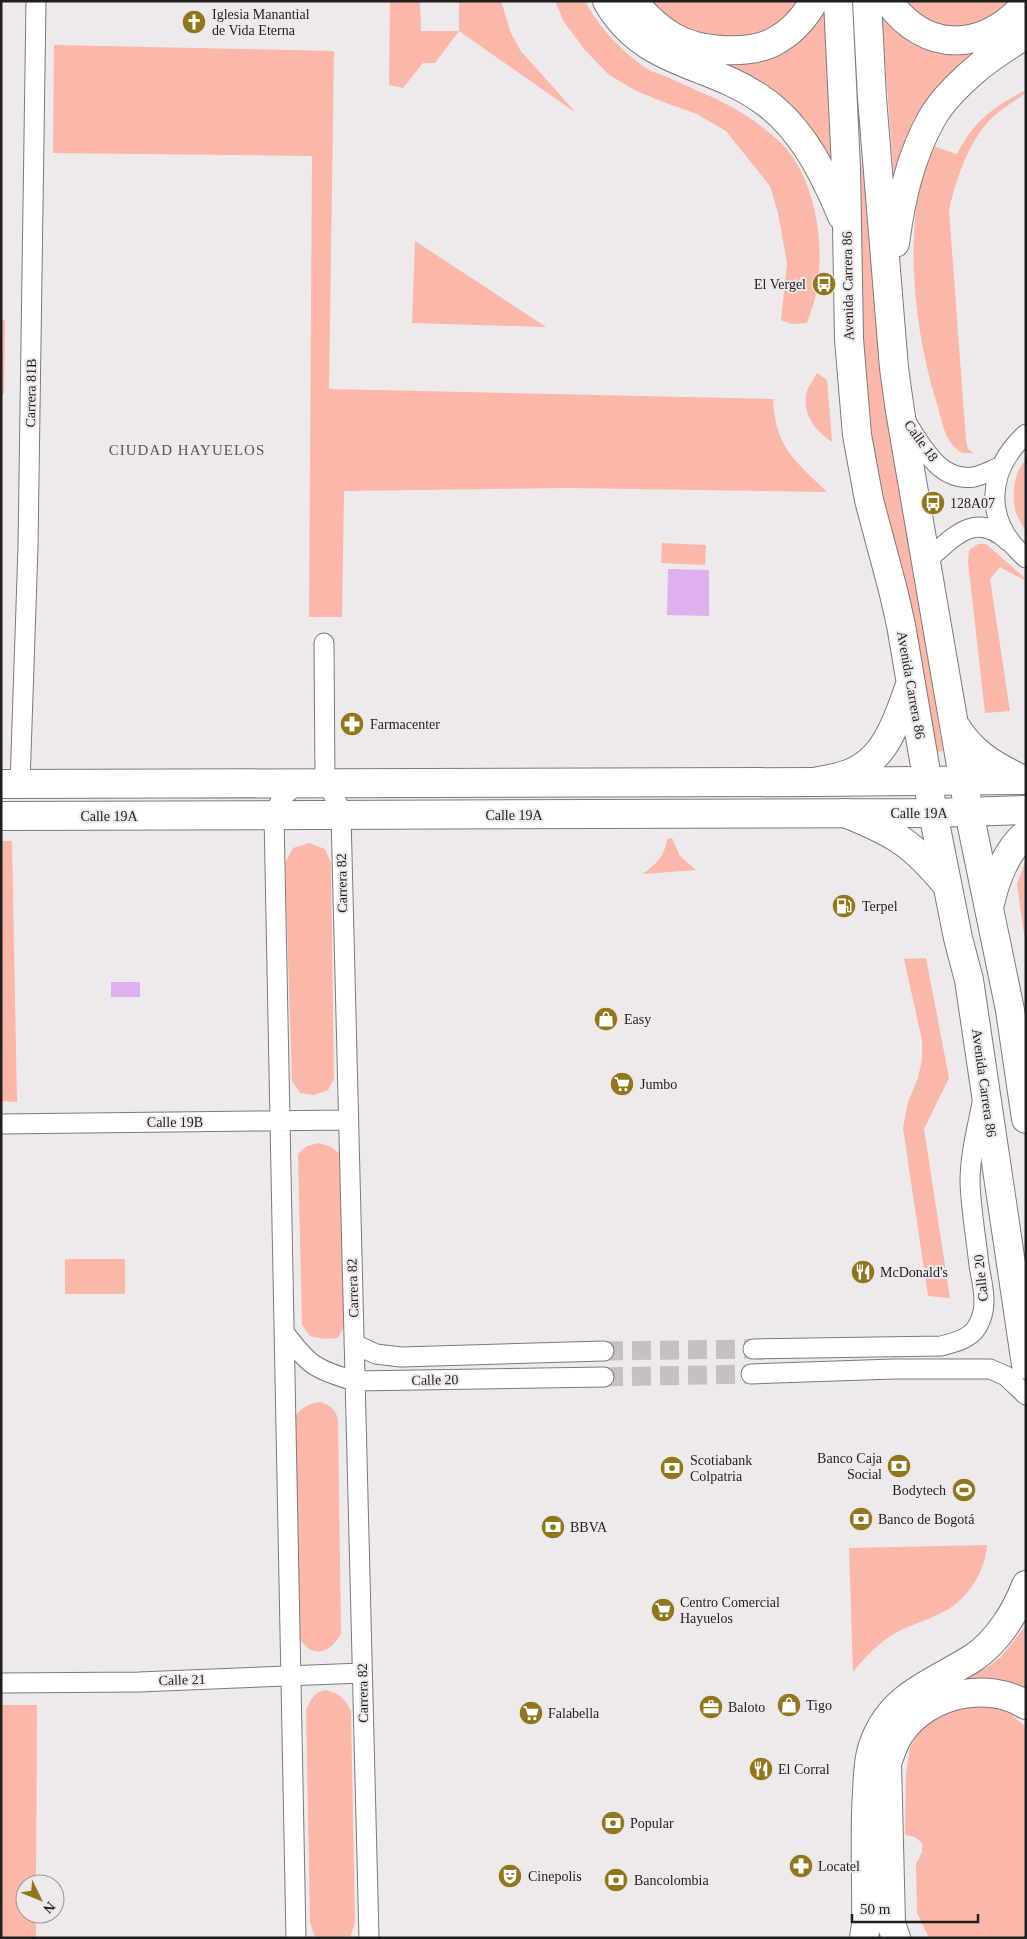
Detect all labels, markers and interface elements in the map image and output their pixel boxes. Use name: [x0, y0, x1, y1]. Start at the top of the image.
place label: Iglesia Manantial de Vida Eterna: [212, 7, 310, 38]
church icon: Iglesia Manantial de Vida Eterna: [181, 9, 207, 35]
street label: Avenida Carrera 86: [840, 231, 856, 341]
bus stop icon: El Vergel: [811, 271, 837, 297]
place label: El Vergel: [754, 277, 806, 292]
street label: Carrera 81B: [23, 358, 39, 428]
street label: Calle 18: [901, 418, 941, 464]
district label: CIUDAD HAYUELOS: [109, 442, 265, 458]
bus stop icon: 128A07: [920, 490, 946, 516]
place label: 128A07: [950, 496, 995, 511]
street label: Avenida Carrera 86: [894, 630, 928, 740]
pharmacy icon: Farmacenter: [339, 711, 365, 737]
place label: Farmacenter: [370, 717, 440, 732]
street label: Calle 19A: [890, 806, 948, 821]
street label: Calle 19A: [485, 808, 543, 823]
street label: Calle 19A: [80, 809, 138, 824]
street label: Carrera 82: [334, 853, 350, 913]
fuel station icon: Terpel: [831, 893, 857, 919]
place label: Terpel: [862, 899, 898, 914]
shop icon: Easy: [593, 1006, 619, 1032]
place label: Easy: [624, 1012, 651, 1027]
street label: Avenida Carrera 86: [969, 1028, 999, 1138]
supermarket icon: Jumbo: [609, 1071, 635, 1097]
place label: Jumbo: [640, 1077, 677, 1092]
street label: Calle 19B: [147, 1115, 203, 1130]
street label: Calle 20: [971, 1254, 991, 1302]
street label: Carrera 82: [344, 1258, 362, 1318]
restaurant icon: McDonald's: [850, 1259, 876, 1285]
place label: McDonald's: [880, 1265, 948, 1280]
street label: Calle 20: [411, 1372, 459, 1388]
place label: Banco Caja Social: [817, 1451, 883, 1482]
place label: Scotiabank Colpatria: [690, 1453, 752, 1484]
bank icon: Banco Caja Social: [886, 1453, 912, 1479]
bank icon: Scotiabank Colpatria: [659, 1455, 685, 1481]
sports icon: Bodytech: [951, 1477, 977, 1503]
place label: Bodytech: [892, 1483, 946, 1498]
bank icon: Banco de Bogotá: [848, 1506, 874, 1532]
place label: Banco de Bogotá: [878, 1512, 975, 1527]
bank icon: BBVA: [540, 1514, 566, 1540]
place label: BBVA: [570, 1520, 608, 1535]
place label: Centro Comercial Hayuelos: [680, 1595, 780, 1626]
supermarket icon: Centro Comercial Hayuelos: [650, 1597, 676, 1623]
street label: Carrera 82: [355, 1663, 371, 1723]
street label: Calle 21: [158, 1672, 206, 1688]
shop icon: Tigo: [776, 1692, 802, 1718]
office icon: Baloto: [698, 1694, 724, 1720]
place label: Tigo: [806, 1698, 832, 1713]
supermarket icon: Falabella: [518, 1700, 544, 1726]
place label: Baloto: [728, 1700, 765, 1715]
place label: Falabella: [548, 1706, 600, 1721]
restaurant icon: El Corral: [748, 1756, 774, 1782]
place label: El Corral: [778, 1762, 830, 1777]
bank icon: Popular: [600, 1810, 626, 1836]
place label: Popular: [630, 1816, 674, 1831]
pharmacy icon: Locatel: [788, 1853, 814, 1879]
place label: Locatel: [818, 1859, 860, 1874]
theatre icon: Cinepolis: [497, 1863, 523, 1889]
bank icon: Bancolombia: [603, 1867, 629, 1893]
place label: Cinepolis: [528, 1869, 582, 1884]
place label: Bancolombia: [634, 1873, 709, 1888]
north arrow: [15, 1874, 65, 1924]
scale bar: [852, 1892, 978, 1924]
text: N: [40, 1899, 58, 1916]
text: 50 m: [860, 1901, 891, 1917]

